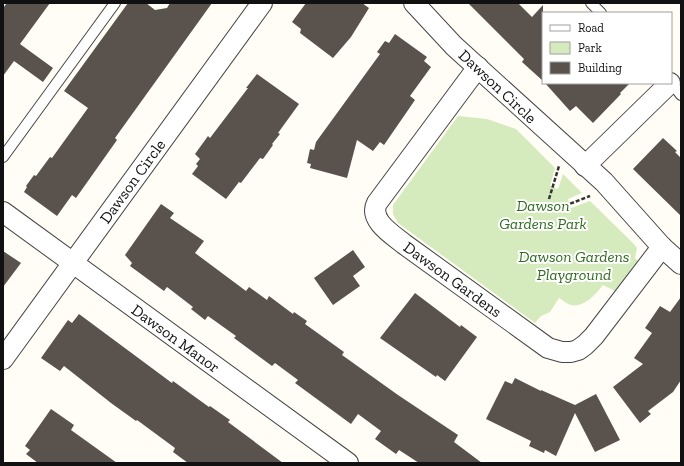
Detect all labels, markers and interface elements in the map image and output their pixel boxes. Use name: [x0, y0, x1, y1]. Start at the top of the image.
legend: [542, 12, 672, 84]
text: Road: [578, 21, 604, 35]
text: Park: [578, 41, 603, 55]
street label: Dawson Circle: [455, 46, 540, 127]
text: Building: [578, 61, 622, 75]
street label: Dawson Circle: [95, 135, 169, 227]
park label: Dawson Gardens Park: [499, 196, 587, 233]
street label: Dawson Gardens: [400, 237, 506, 321]
park label: Dawson Gardens Playground: [518, 247, 630, 284]
street label: Dawson Manor: [128, 300, 224, 377]

